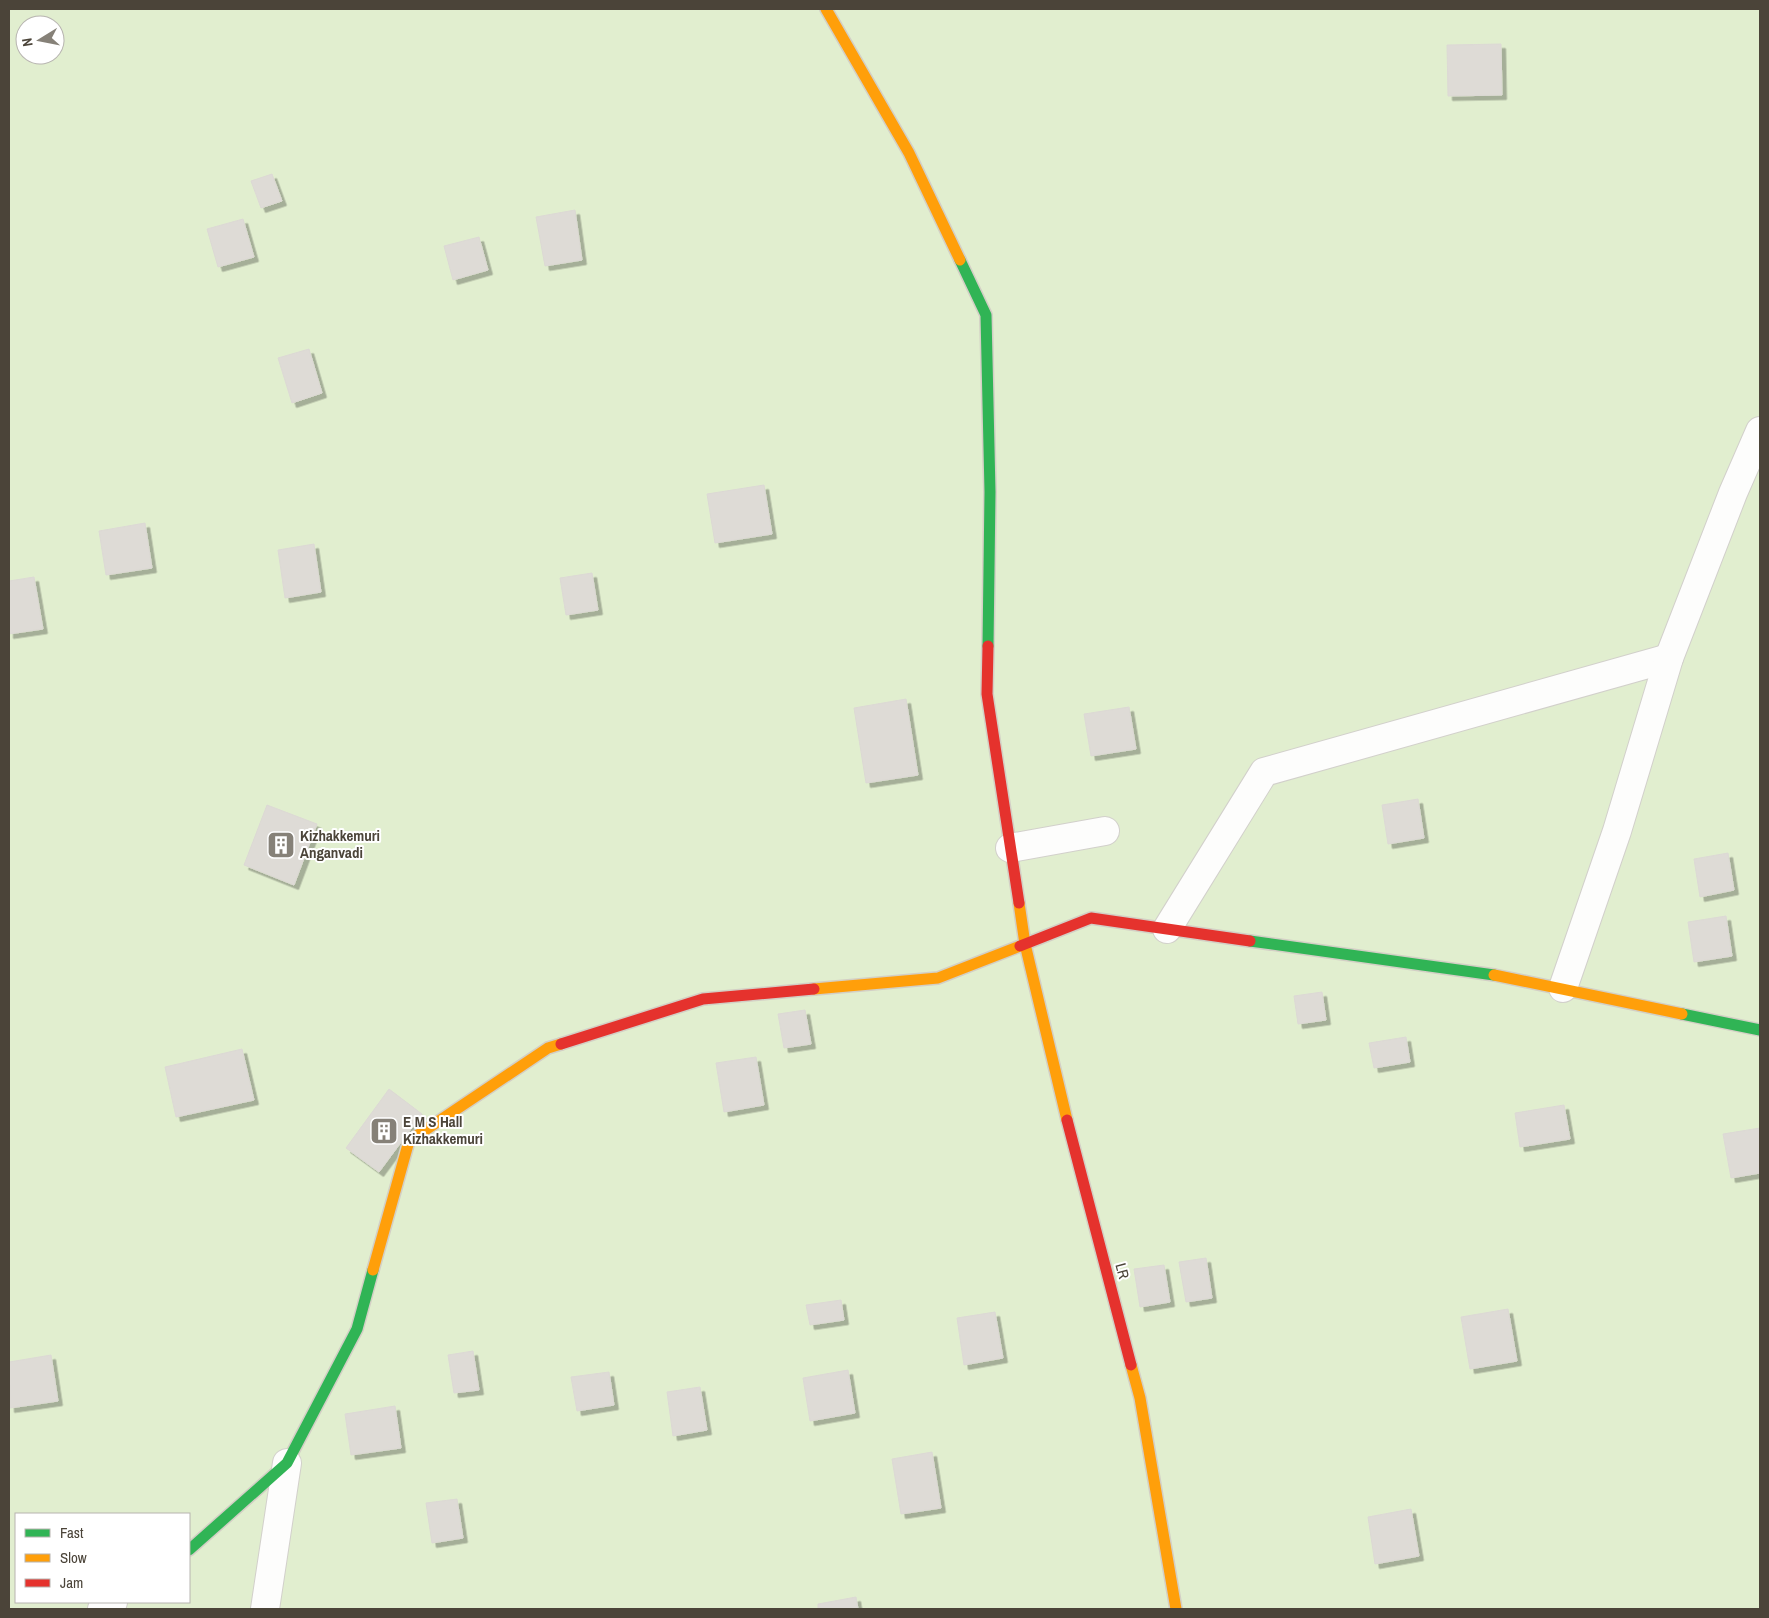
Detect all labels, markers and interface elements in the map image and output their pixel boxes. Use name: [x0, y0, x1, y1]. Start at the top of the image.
north arrow: [15, 15, 65, 65]
text: N: [18, 37, 37, 48]
place label: Kizhakkemuri Anganvadi: [300, 825, 380, 863]
building icon: Kizhakkemuri Anganvadi: [266, 830, 296, 860]
place label: E M S Hall Kizhakkemuri: [403, 1111, 483, 1149]
building icon: E M S Hall Kizhakkemuri: [369, 1116, 399, 1146]
street label: LR: [1110, 1261, 1135, 1281]
legend: [15, 1513, 190, 1603]
text: Fast: [60, 1522, 84, 1543]
text: Slow: [60, 1547, 87, 1568]
text: Jam: [60, 1572, 83, 1593]

